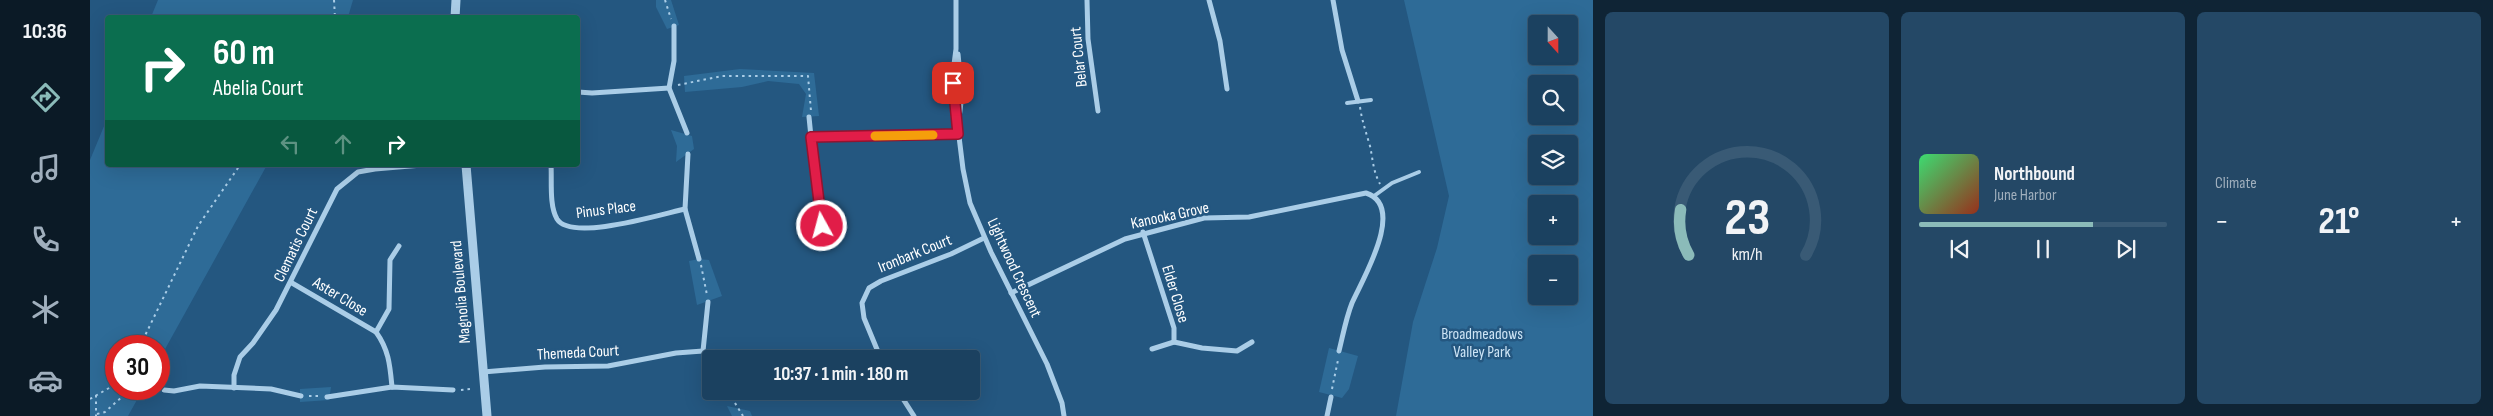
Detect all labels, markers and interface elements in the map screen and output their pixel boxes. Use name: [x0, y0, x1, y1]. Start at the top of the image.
north arrow: [1528, 15, 1578, 65]
map controls: [1528, 15, 1578, 305]
text: 10:36: [23, 18, 67, 45]
street label: Belar Court: [1066, 26, 1092, 88]
text: 60 m: [213, 32, 275, 75]
icon: right: [130, 35, 195, 100]
pin: [932, 62, 974, 104]
icon: arrive: [939, 69, 967, 97]
text: Abelia Court: [213, 75, 303, 102]
button: search: [1528, 75, 1578, 125]
icon: directions: [28, 80, 63, 115]
icon: left: [276, 130, 304, 158]
icon: ahead: [329, 130, 357, 158]
icon: right: [382, 130, 410, 158]
button: layers: [1528, 135, 1578, 185]
icon: music: [28, 151, 63, 186]
text: Northbound: [1994, 163, 2075, 186]
text: Climate: [2215, 174, 2257, 193]
text: June Harbor: [1994, 186, 2057, 205]
text: 23: [1724, 187, 1770, 250]
button: +: [1528, 195, 1578, 245]
street label: Pinus Place: [575, 197, 637, 223]
street label: Kanooka Grove: [1129, 198, 1211, 234]
position arrow: [795, 199, 847, 251]
text: 21°: [2318, 199, 2360, 244]
street label: Clematis Court: [270, 205, 322, 285]
text: −: [2215, 205, 2229, 238]
text: +: [2449, 205, 2463, 238]
street label: Lightwood Crescent: [983, 215, 1045, 321]
icon: phone: [28, 222, 63, 257]
street label: Ironbark Court: [875, 231, 955, 277]
icon: previous: [1946, 235, 1974, 263]
icon: pause: [2029, 235, 2057, 263]
icon: next: [2112, 235, 2140, 263]
street label: Magnolia Boulevard: [447, 240, 475, 344]
text: km/h: [1732, 244, 1762, 265]
button: −: [1528, 255, 1578, 305]
street label: Elder Close: [1157, 263, 1193, 325]
street label: Aster Close: [308, 273, 371, 321]
icon: climate: [28, 292, 63, 327]
park label: Broadmeadows Valley Park: [1441, 325, 1523, 362]
speed limit sign: 30: [105, 335, 170, 400]
street label: Themeda Court: [536, 341, 620, 365]
icon: car: [28, 363, 63, 398]
text: 10:37 · 1 min · 180 m: [774, 363, 908, 386]

